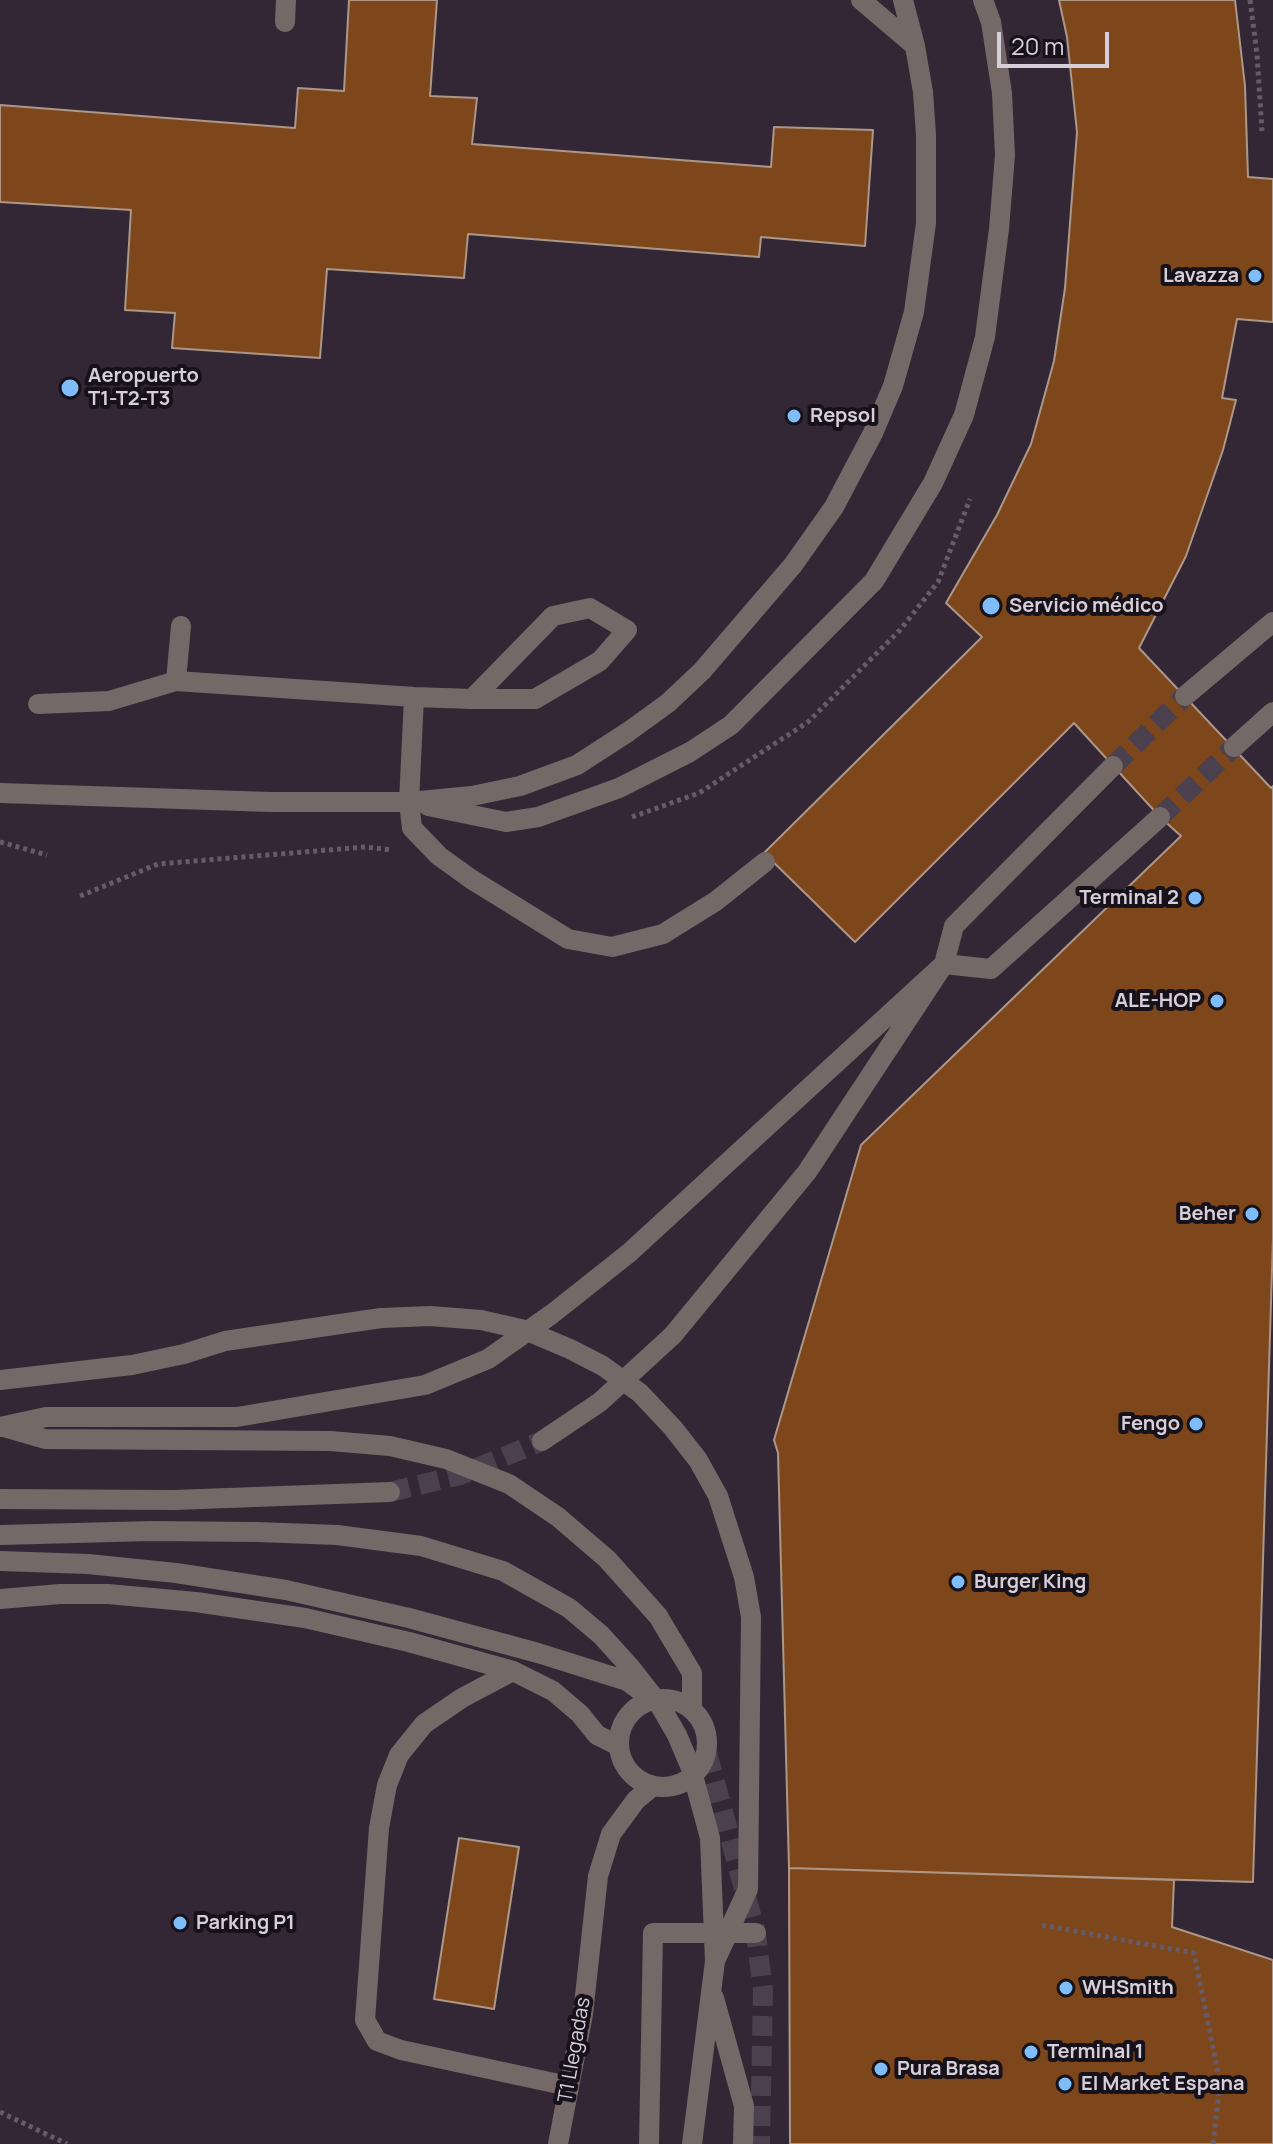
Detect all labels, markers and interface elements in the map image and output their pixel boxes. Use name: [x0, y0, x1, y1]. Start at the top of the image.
scale bar: [1001, 16, 1113, 66]
text: 20 m: [1011, 29, 1064, 62]
place label: Lavazza: [1163, 264, 1239, 288]
marker: Lavazza: [1246, 267, 1264, 285]
place label: Aeropuerto T1-T2-T3: [88, 364, 199, 411]
marker: Aeropuerto T1-T2-T3: [59, 377, 81, 399]
place label: Repsol: [810, 404, 876, 428]
marker: Repsol: [785, 407, 803, 425]
place label: Servicio médico: [1009, 594, 1164, 618]
marker: Servicio médico: [980, 595, 1002, 617]
place label: Terminal 2: [1079, 886, 1179, 910]
marker: Terminal 2: [1186, 889, 1204, 907]
place label: ALE-HOP: [1115, 989, 1201, 1013]
marker: ALE-HOP: [1208, 992, 1226, 1010]
place label: Beher: [1179, 1202, 1236, 1226]
marker: Beher: [1243, 1205, 1261, 1223]
place label: Fengo: [1121, 1412, 1180, 1436]
marker: Fengo: [1187, 1415, 1205, 1433]
place label: Burger King: [974, 1570, 1086, 1594]
marker: Burger King: [949, 1573, 967, 1591]
place label: Parking P1: [196, 1911, 295, 1935]
marker: Parking P1: [171, 1914, 189, 1932]
place label: WHSmith: [1082, 1976, 1174, 2000]
marker: WHSmith: [1057, 1979, 1075, 1997]
street label: T1 Llegadas: [554, 1995, 596, 2105]
place label: Terminal 1: [1047, 2040, 1144, 2064]
marker: Terminal 1: [1022, 2043, 1040, 2061]
place label: Pura Brasa: [897, 2057, 1000, 2081]
marker: Pura Brasa: [872, 2060, 890, 2078]
place label: El Market Espana: [1081, 2072, 1245, 2096]
marker: El Market Espana: [1056, 2075, 1074, 2093]

